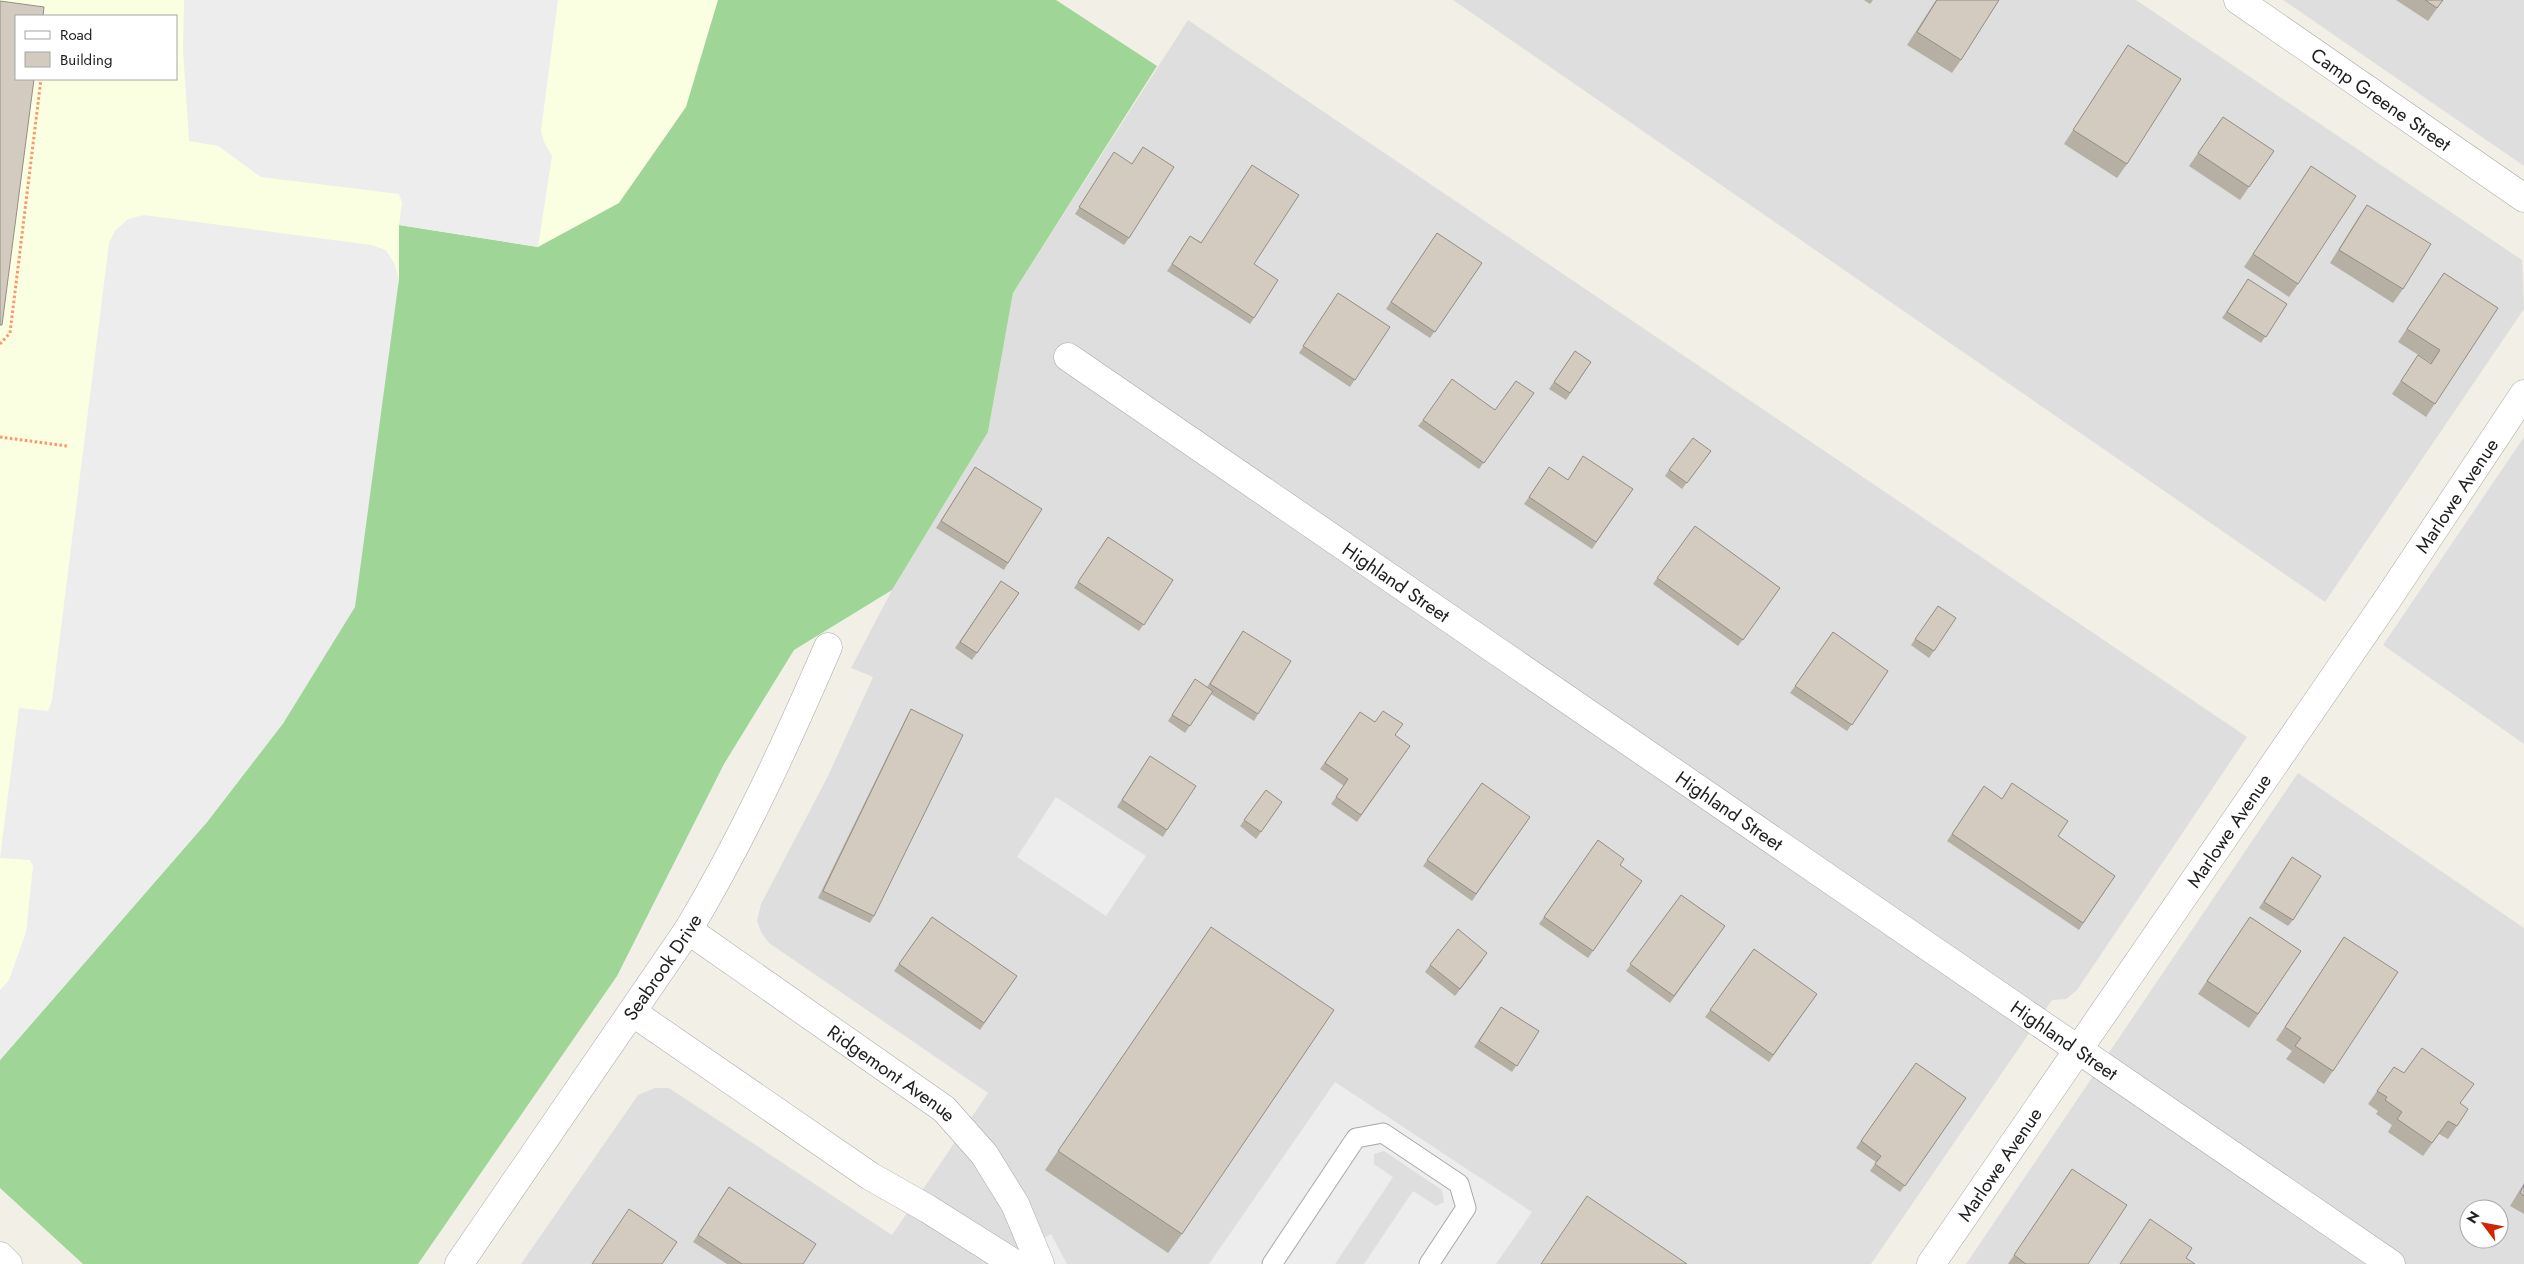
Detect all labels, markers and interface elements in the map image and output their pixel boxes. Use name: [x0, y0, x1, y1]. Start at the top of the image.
legend: [15, 15, 178, 80]
text: Road: [60, 24, 92, 46]
street label: Camp Greene Street: [2305, 41, 2457, 158]
text: Building: [60, 49, 112, 71]
street label: Marlowe Avenue: [2409, 433, 2505, 559]
street label: Highland Street: [1337, 536, 1455, 629]
street label: Highland Street: [1670, 764, 1789, 858]
street label: Marlowe Avenue: [2180, 768, 2278, 893]
street label: Seabrook Drive: [617, 909, 709, 1026]
street label: Highland Street: [2005, 994, 2124, 1087]
street label: Ridgemont Avenue: [822, 1019, 962, 1128]
street label: Marlowe Avenue: [1951, 1102, 2049, 1227]
north arrow: [2459, 1199, 2509, 1249]
text: N: [2462, 1207, 2484, 1227]

